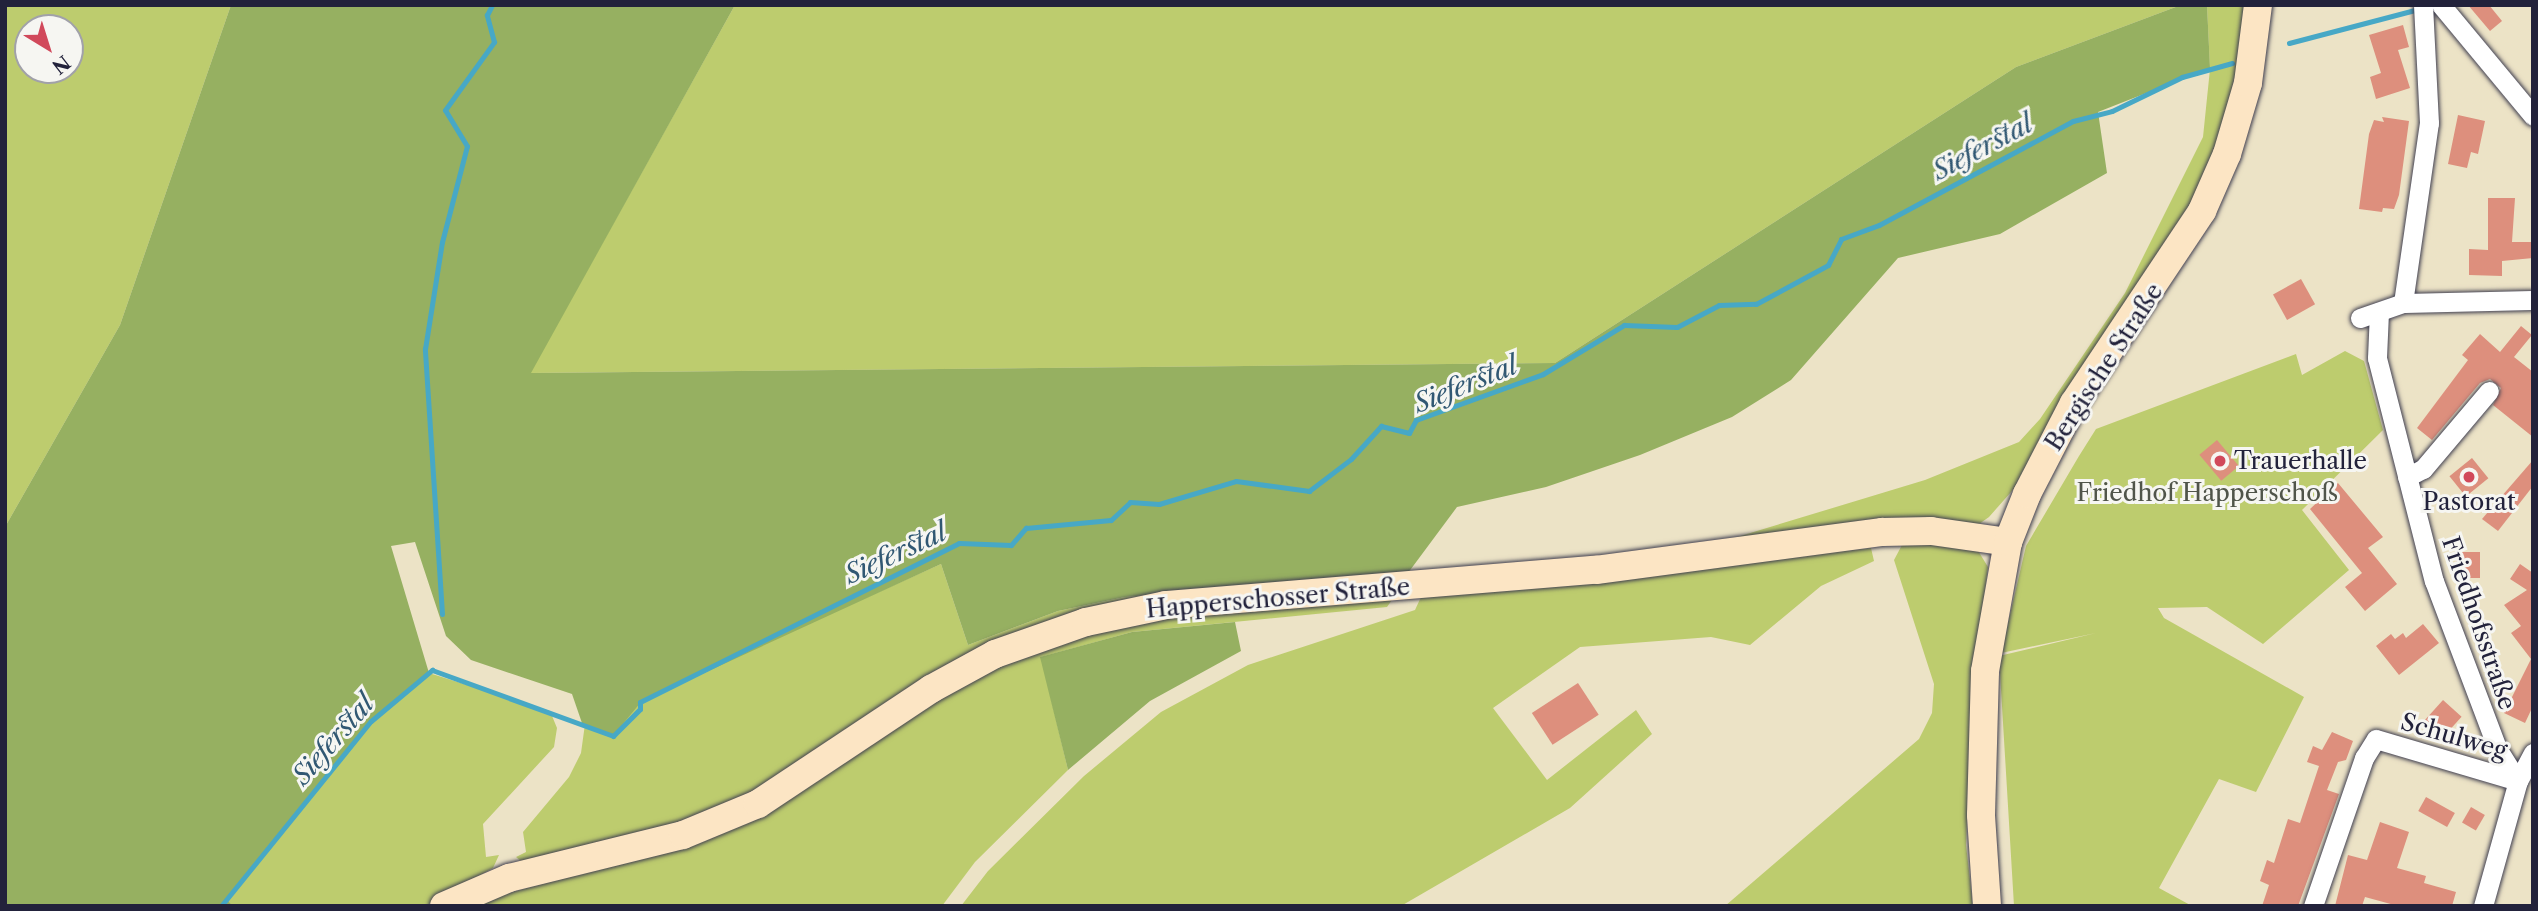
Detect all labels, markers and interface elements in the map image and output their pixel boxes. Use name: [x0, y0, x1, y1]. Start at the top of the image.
north arrow: [14, 14, 84, 84]
text: N: [47, 50, 75, 79]
water label: Sieferstal: [1928, 109, 2038, 187]
street label: Bergische Straße: [2039, 278, 2169, 456]
water label: Sieferstal: [1410, 350, 1522, 420]
place label: Trauerhalle: [2234, 447, 2367, 475]
marker: Trauerhalle: [2212, 453, 2228, 469]
marker: Pastorat: [2461, 469, 2477, 485]
park label: Friedhof Happerschoß: [2076, 479, 2338, 507]
place label: Pastorat: [2423, 488, 2515, 516]
water label: Sieferstal: [840, 517, 952, 591]
street label: Friedhofsstraße: [2436, 533, 2522, 713]
street label: Happerschosser Straße: [1145, 572, 1411, 624]
water label: Sieferstal: [286, 689, 382, 791]
street label: Schulweg: [2398, 707, 2510, 765]

